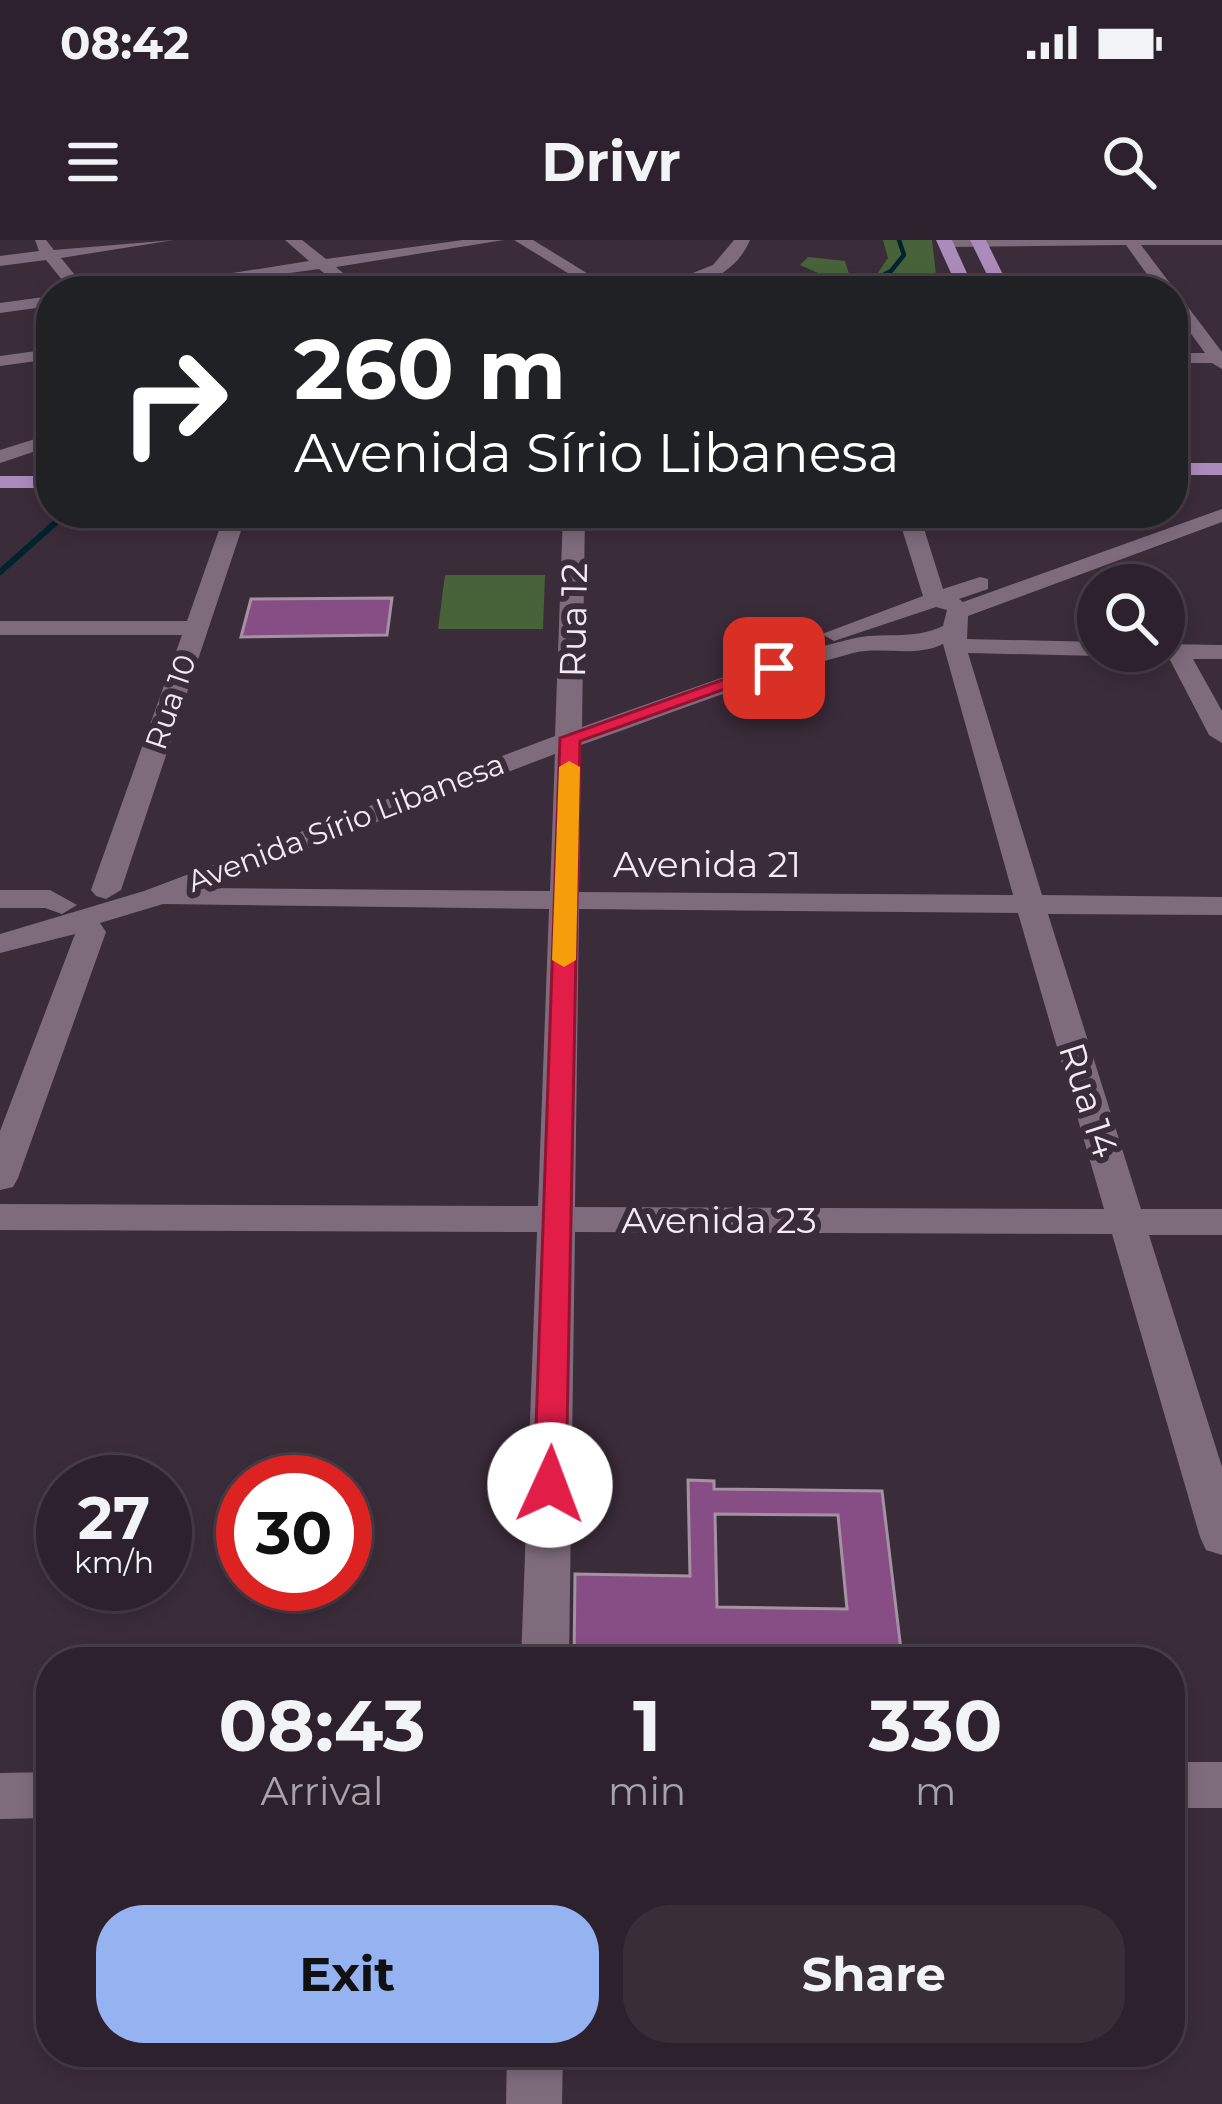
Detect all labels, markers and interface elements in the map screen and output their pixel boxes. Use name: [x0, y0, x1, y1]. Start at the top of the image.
text: 08:42: [60, 15, 190, 70]
icon: menu: [60, 129, 126, 195]
text: Drivr: [541, 129, 681, 195]
icon: search: [1096, 129, 1162, 195]
text: 260 m: [294, 318, 566, 420]
icon: right: [96, 324, 252, 480]
text: Avenida Sírio Libanesa: [294, 420, 900, 486]
street label: Rua 12: [550, 562, 596, 678]
map controls: [1077, 564, 1185, 672]
button: search: [1077, 564, 1185, 672]
pin: [723, 617, 825, 719]
icon: arrive: [741, 635, 807, 701]
street label: Rua 10: [137, 649, 204, 754]
street label: Avenida Sírio Libanesa: [182, 745, 509, 900]
street label: Avenida 21: [613, 842, 801, 886]
street label: Rua 14: [1050, 1037, 1128, 1163]
street label: Avenida 23: [621, 1198, 817, 1242]
position arrow: [487, 1422, 613, 1548]
speed limit sign: 30: [216, 1455, 372, 1611]
text: 27: [78, 1481, 150, 1554]
text: km/h: [74, 1544, 154, 1581]
text: 08:43: [218, 1681, 426, 1769]
text: 1: [633, 1681, 661, 1769]
text: 330: [869, 1681, 1003, 1769]
text: Arrival: [260, 1767, 384, 1815]
text: min: [608, 1767, 686, 1815]
text: m: [915, 1767, 956, 1815]
button: Exit: [96, 1905, 599, 2043]
button: Share: [623, 1905, 1125, 2043]

